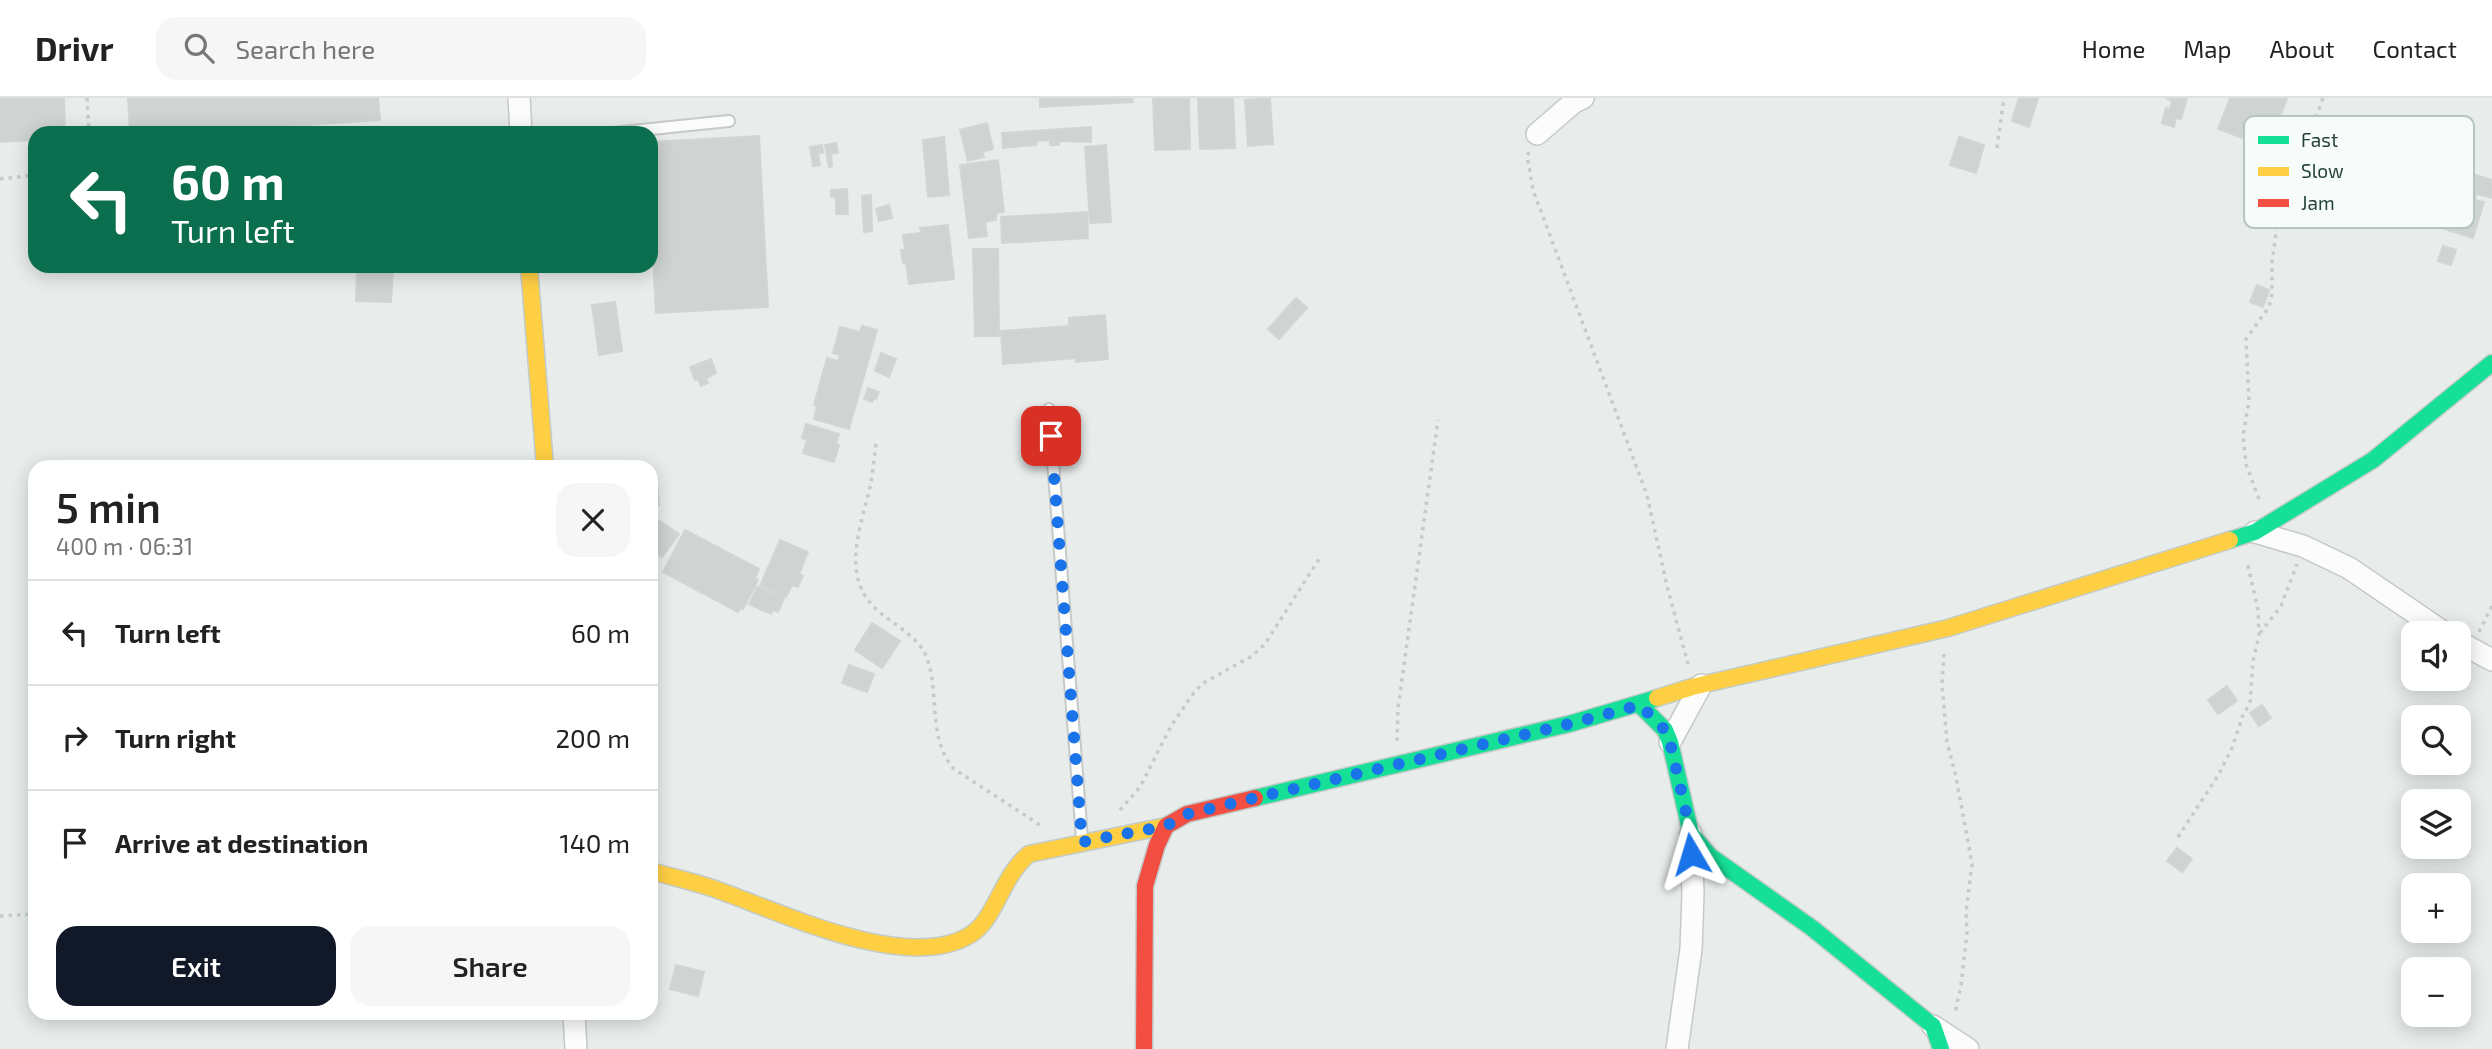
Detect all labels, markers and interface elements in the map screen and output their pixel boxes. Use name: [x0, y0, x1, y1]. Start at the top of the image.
search box: [156, 17, 646, 80]
text: Drivr: [35, 28, 114, 68]
icon: search: [180, 29, 218, 67]
text: Search here: [236, 33, 375, 64]
text: Home: [2082, 34, 2145, 63]
text: Map: [2183, 34, 2231, 63]
text: About: [2269, 34, 2335, 63]
text: Contact: [2373, 34, 2457, 63]
legend: [2244, 116, 2474, 228]
text: Fast: [2301, 128, 2338, 151]
text: 60 m: [171, 151, 285, 210]
icon: left: [56, 154, 147, 245]
text: Slow: [2301, 159, 2344, 182]
text: Jam: [2301, 191, 2335, 214]
text: Turn left: [171, 211, 295, 249]
pin: [1021, 406, 1081, 466]
icon: arrive: [1032, 417, 1070, 455]
text: 5 min: [56, 481, 161, 531]
button: close: [556, 483, 630, 557]
text: 400 m · 06:31: [56, 532, 193, 560]
icon: left: [56, 614, 94, 652]
text: Turn left: [115, 617, 221, 648]
text: 60 m: [571, 617, 630, 648]
map controls: [2401, 621, 2471, 1027]
button: sound: [2401, 621, 2471, 691]
button: search: [2401, 705, 2471, 775]
icon: right: [56, 719, 94, 757]
text: Turn right: [115, 722, 236, 753]
text: 200 m: [555, 722, 630, 753]
button: layers: [2401, 789, 2471, 859]
position arrow: [1654, 817, 1728, 891]
icon: arrive: [56, 824, 94, 862]
text: Arrive at destination: [115, 827, 368, 858]
text: 140 m: [559, 827, 630, 858]
button: +: [2401, 873, 2471, 943]
button: Exit: [56, 926, 336, 1006]
button: Share: [350, 926, 630, 1006]
button: −: [2401, 957, 2471, 1027]

